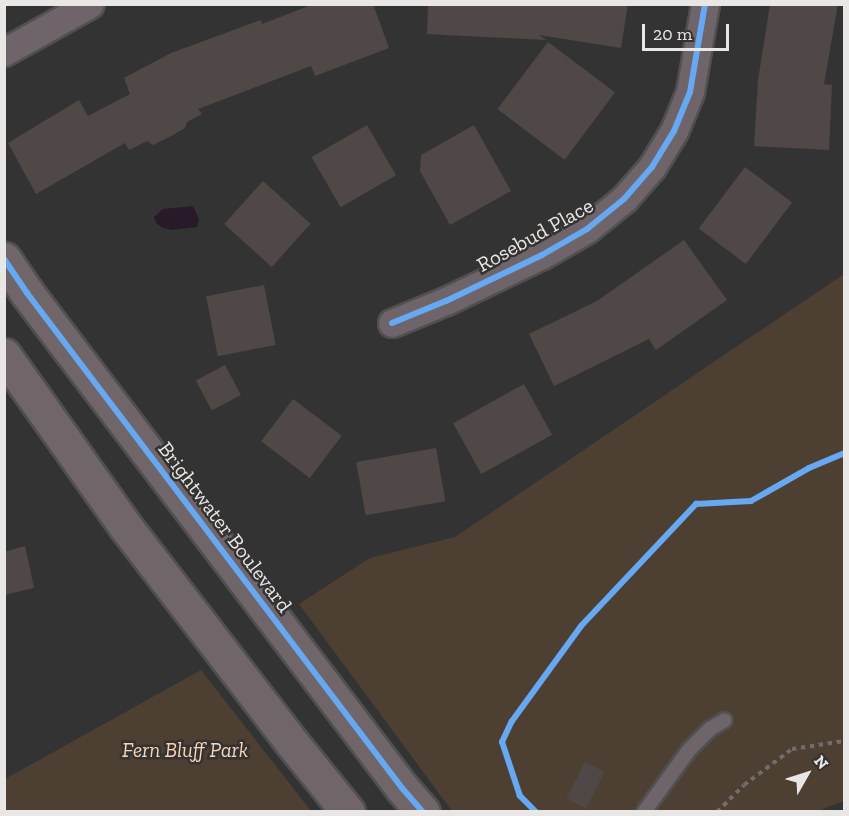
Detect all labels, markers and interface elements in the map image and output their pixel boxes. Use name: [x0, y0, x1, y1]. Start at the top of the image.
scale bar: [645, 12, 732, 50]
text: 20 m: [653, 23, 692, 45]
street label: Rosebud Place: [472, 193, 598, 277]
street label: Brightwater Boulevard: [153, 437, 297, 617]
park label: Fern Bluff Park: [122, 737, 248, 763]
north arrow: [777, 744, 837, 804]
text: N: [810, 752, 833, 773]

